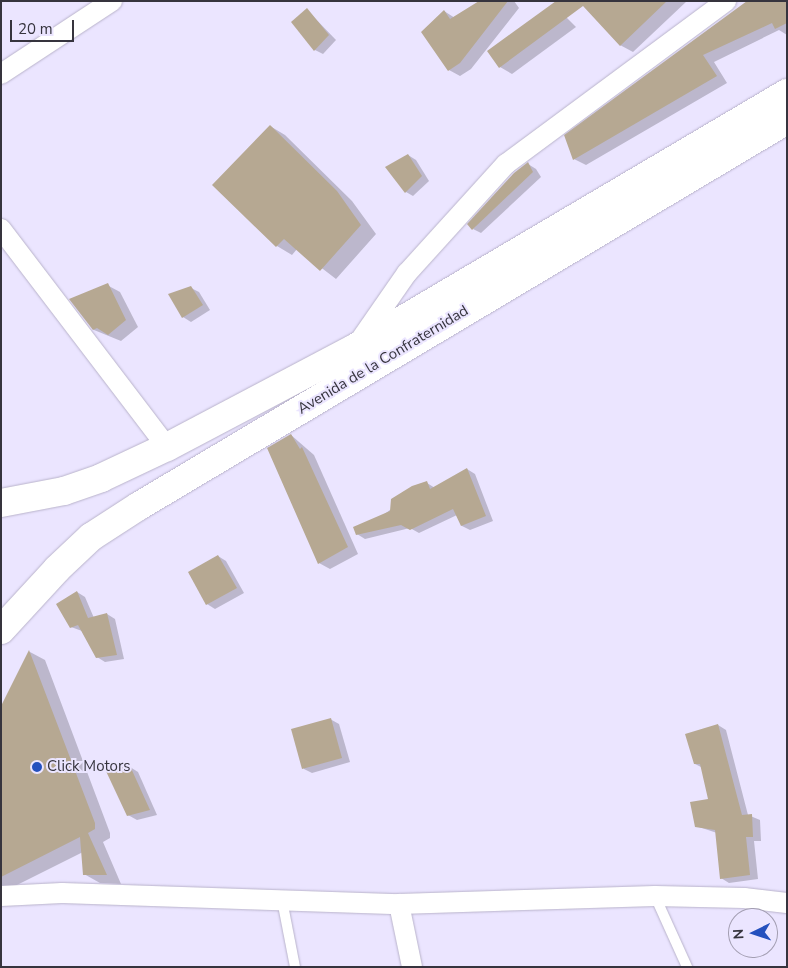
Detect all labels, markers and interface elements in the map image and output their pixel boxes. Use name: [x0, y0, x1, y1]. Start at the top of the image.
scale bar: [12, 10, 76, 42]
text: 20 m: [18, 19, 53, 39]
street label: Avenida de la Confraternidad: [294, 302, 472, 418]
place label: Click Motors: [47, 758, 130, 776]
marker: Click Motors: [31, 761, 43, 773]
north arrow: [728, 908, 778, 958]
text: N: [729, 928, 748, 940]

